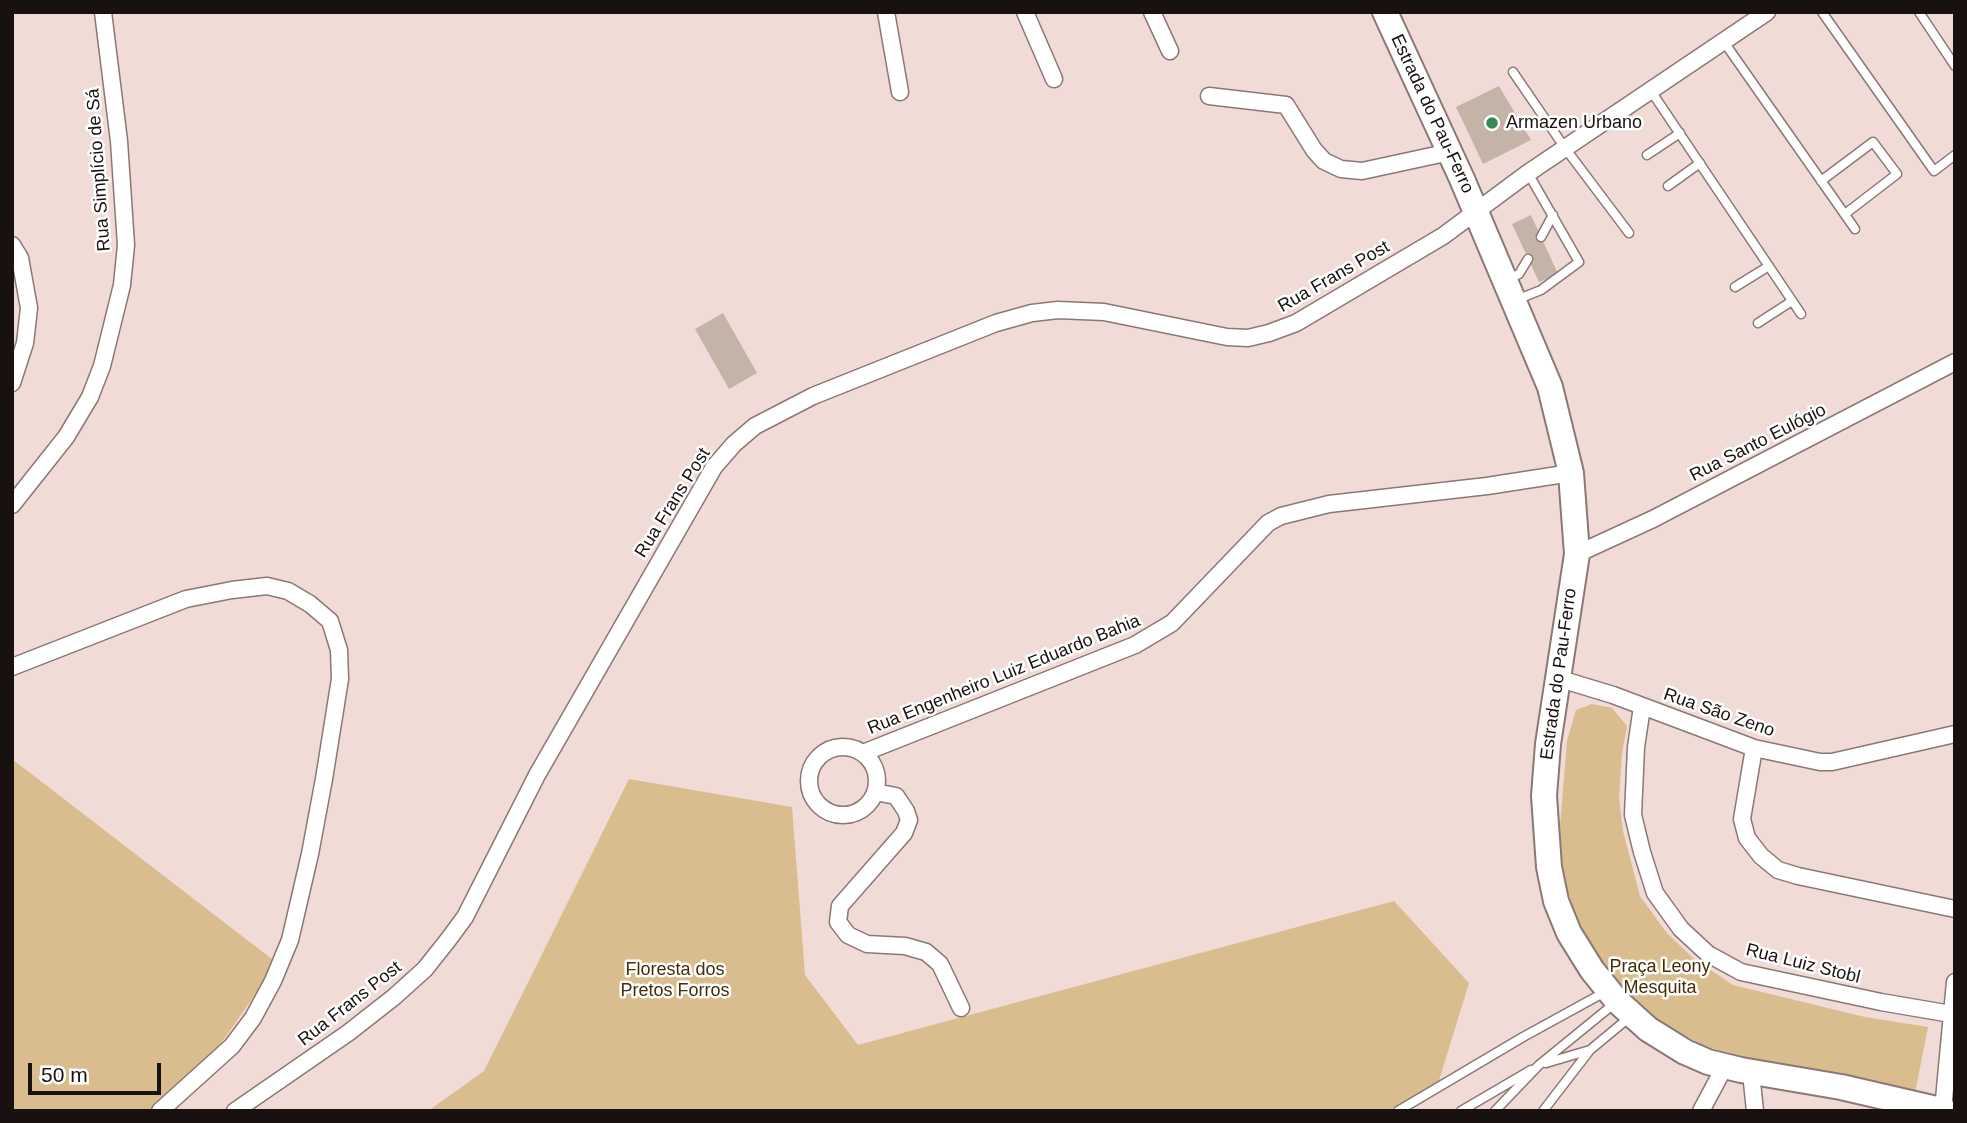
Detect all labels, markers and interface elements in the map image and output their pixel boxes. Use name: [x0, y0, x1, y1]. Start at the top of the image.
street label: Estrada do Pau-Ferro: [1386, 31, 1478, 197]
street label: Rua Simplício de Sá: [83, 88, 115, 252]
place label: Armazen Urbano: [1506, 112, 1642, 134]
marker: Armazen Urbano: [1484, 115, 1500, 131]
street label: Rua Frans Post: [1274, 236, 1394, 318]
street label: Rua Santo Eulógio: [1686, 399, 1830, 487]
street label: Rua Frans Post: [631, 444, 715, 562]
street label: Estrada do Pau-Ferro: [1536, 587, 1582, 761]
street label: Rua Engenheiro Luiz Eduardo Bahia: [864, 610, 1144, 740]
street label: Rua São Zeno: [1661, 684, 1777, 742]
street label: Rua Luiz Stobl: [1744, 939, 1862, 989]
park label: Praça Leony Mesquita: [1609, 956, 1711, 998]
street label: Rua Frans Post: [294, 957, 406, 1051]
park label: Floresta dos Pretos Forros: [620, 959, 730, 1002]
scale bar: [32, 1050, 164, 1094]
text: 50 m: [41, 1063, 88, 1086]

